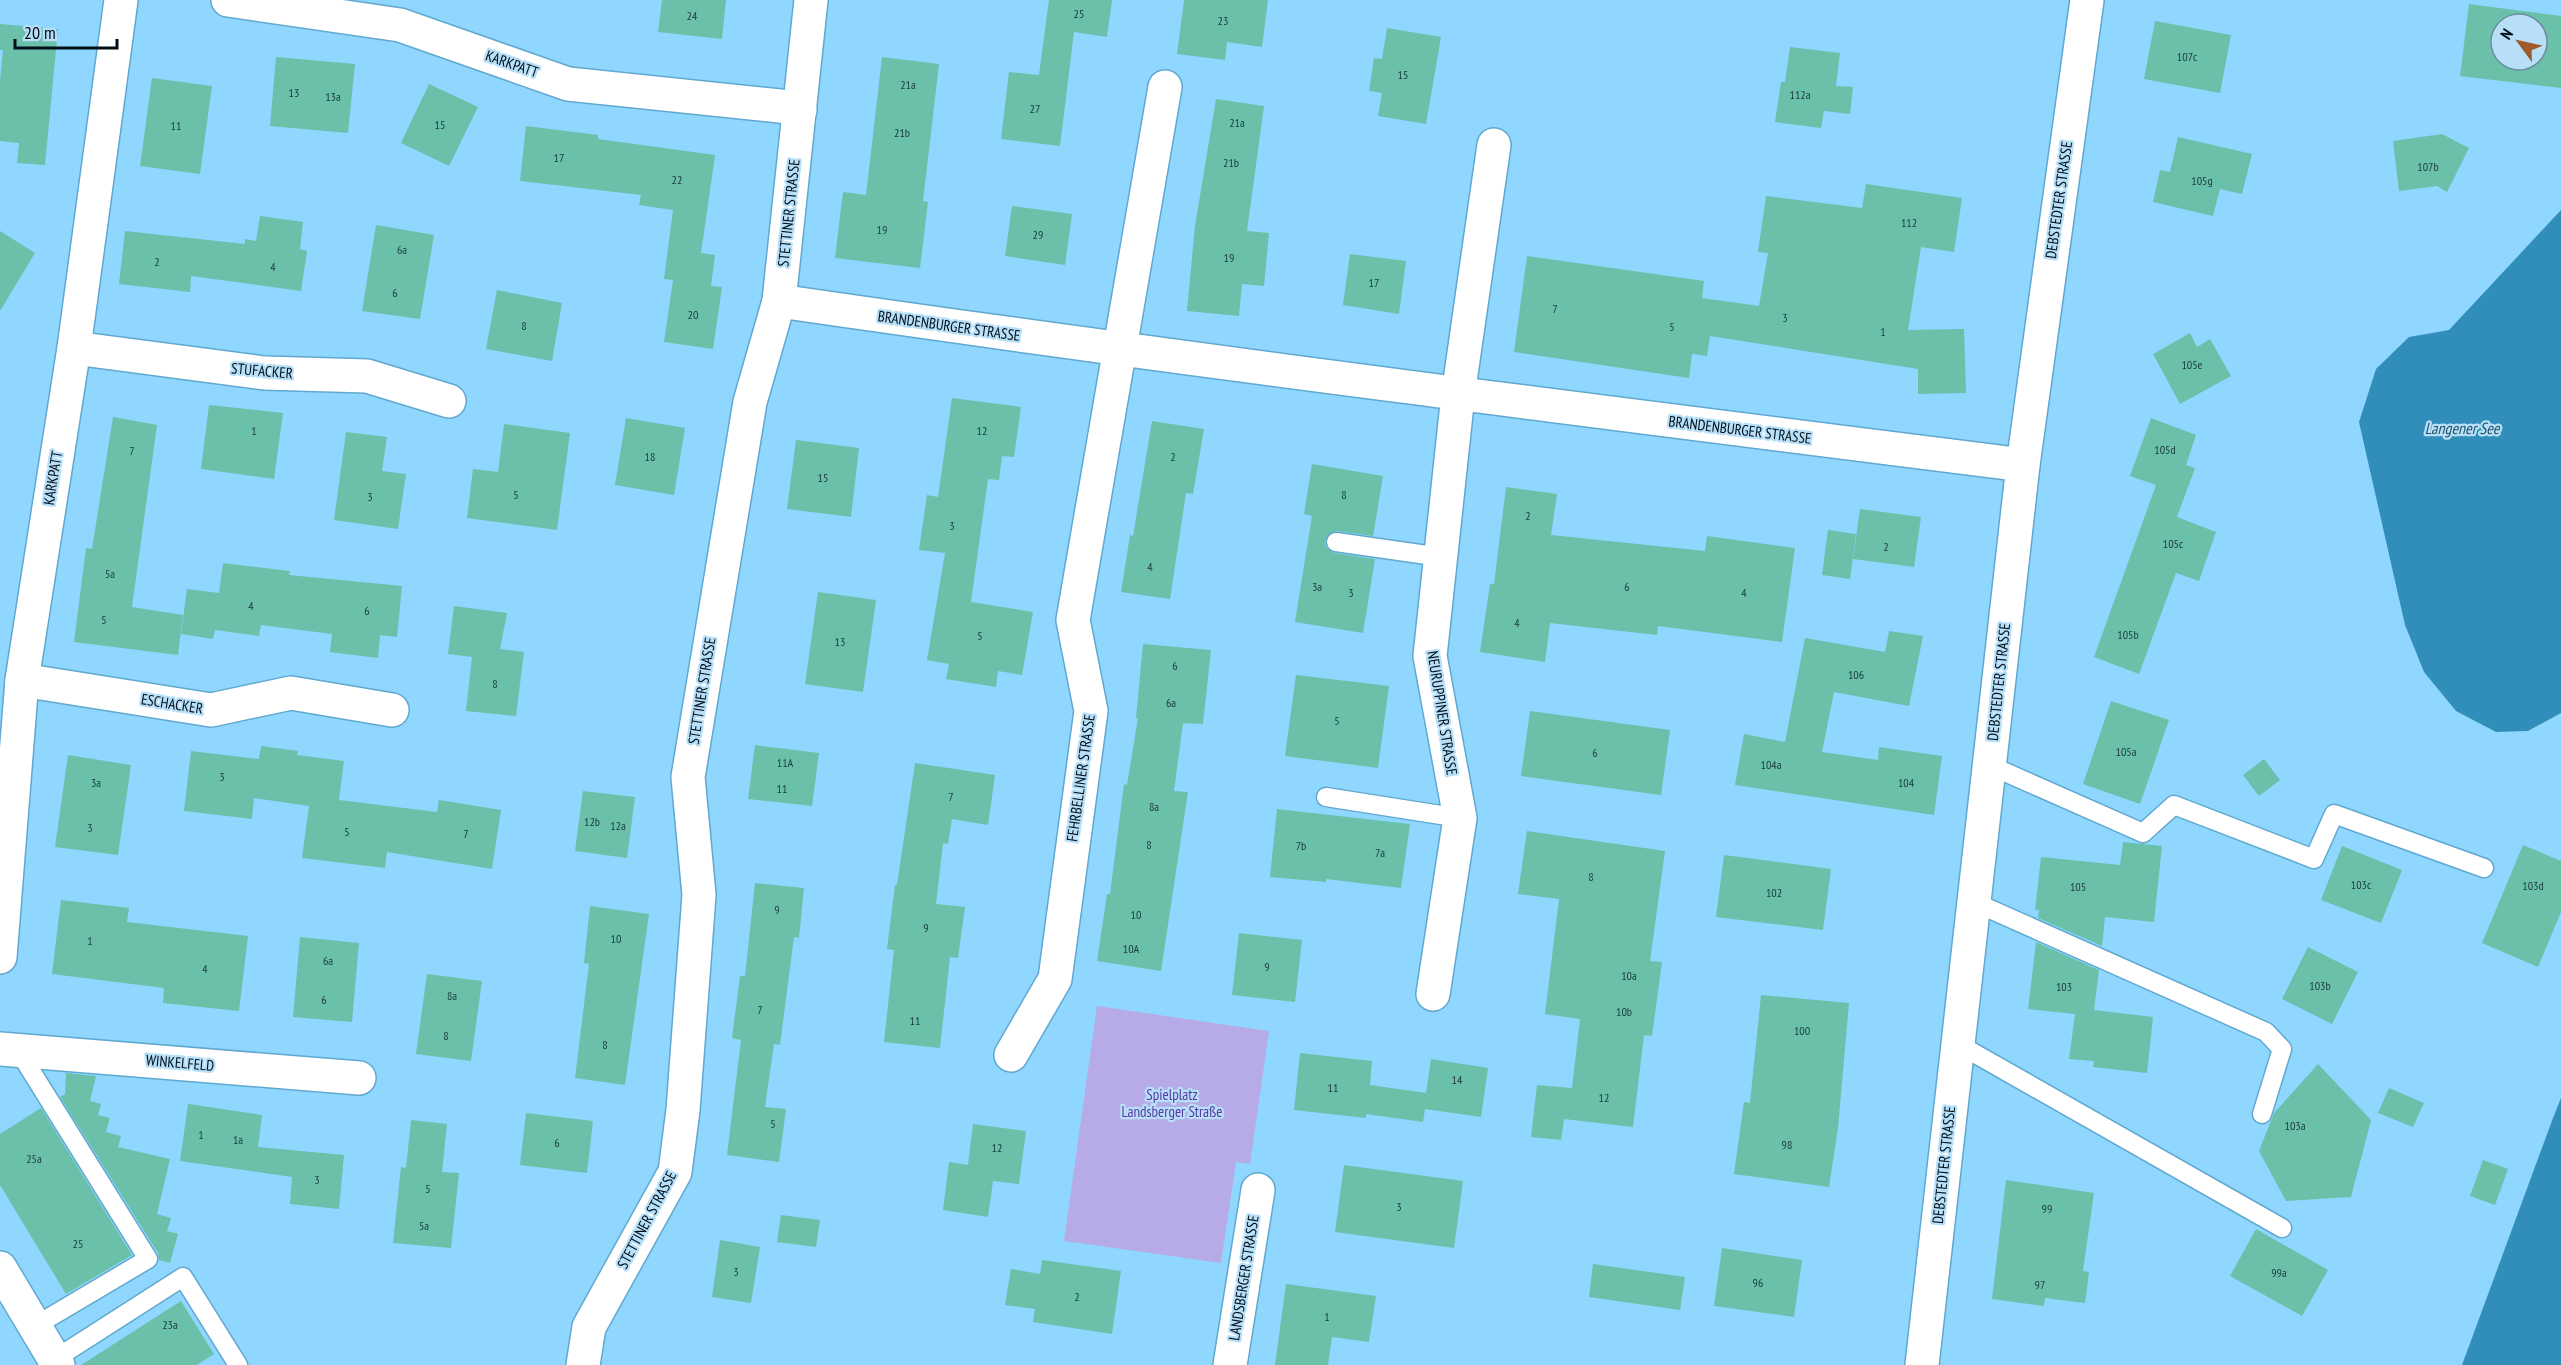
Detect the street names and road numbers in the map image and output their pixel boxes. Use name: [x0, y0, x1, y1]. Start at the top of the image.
street label: KARKPATT: [483, 46, 541, 82]
street label: DEBSTEDTER STRASSE: [2041, 140, 2076, 260]
street label: STETTINER STRASSE: [773, 158, 804, 268]
street label: BRANDENBURGER STRASSE: [877, 306, 1022, 345]
street label: STUFACKER: [230, 358, 294, 383]
street label: BRANDENBURGER STRASSE: [1668, 411, 1813, 448]
street label: KARKPATT: [39, 449, 66, 506]
street label: DEBSTEDTER STRASSE: [1983, 622, 2014, 742]
street label: STETTINER STRASSE: [684, 636, 719, 746]
street label: NEURUPPINER STRASSE: [1423, 649, 1462, 776]
street label: ESCHACKER: [140, 689, 204, 718]
street label: FEHRBELLINER STRASSE: [1062, 713, 1099, 843]
street label: WINKELFELD: [145, 1050, 215, 1075]
street label: DEBSTEDTER STRASSE: [1928, 1105, 1959, 1225]
street label: STETTINER STRASSE: [613, 1168, 680, 1272]
street label: LANDSBERGER STRASSE: [1224, 1214, 1263, 1342]

